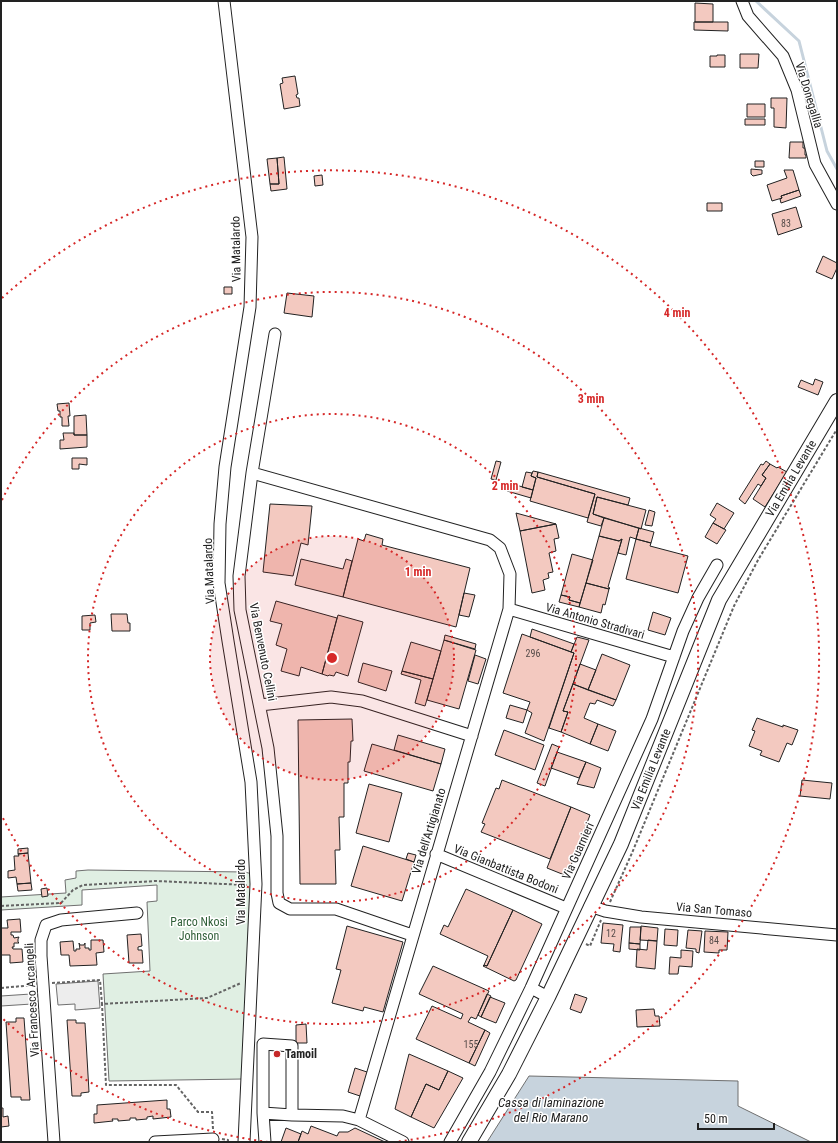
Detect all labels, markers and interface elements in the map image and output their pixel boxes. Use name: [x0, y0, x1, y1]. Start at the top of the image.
street label: Via Donegallia: [792, 60, 826, 130]
street label: Via Matalardo: [228, 216, 244, 282]
house number: 83: [781, 218, 791, 229]
text: 4 min: [664, 306, 690, 320]
text: 3 min: [578, 392, 604, 406]
street label: Via Emilia Levante: [763, 437, 819, 519]
text: 2 min: [492, 479, 518, 493]
street label: Via Matalardo: [201, 538, 217, 604]
text: 1 min: [405, 565, 431, 579]
street label: Via Antonio Stradivari: [544, 600, 646, 642]
street label: Via Benvenuto Cellini: [247, 602, 279, 702]
house number: 296: [526, 648, 540, 659]
centre of rings: [325, 651, 339, 665]
street label: Via Emilia Levante: [628, 726, 674, 812]
street label: Via dell'Artigianato: [409, 786, 449, 876]
street label: Via Guarnieri: [559, 820, 597, 882]
street label: Via Gianbattista Bodoni: [452, 842, 560, 896]
street label: Via Matalardo: [234, 859, 248, 925]
street label: Via San Tomaso: [675, 900, 753, 920]
park label: Parco Nkosi Johnson: [170, 915, 228, 943]
house number: 12: [606, 928, 616, 939]
house number: 84: [709, 935, 719, 946]
street label: Via Francesco Arcangeli: [22, 943, 42, 1057]
house number: 155: [464, 1039, 478, 1050]
place label: Tamoil: [285, 1047, 317, 1061]
marker: Tamoil: [272, 1049, 282, 1059]
water label: Cassa di laminazione del Rio Marano: [498, 1095, 604, 1125]
scale bar: [698, 1105, 774, 1131]
text: 50 m: [704, 1112, 728, 1126]

